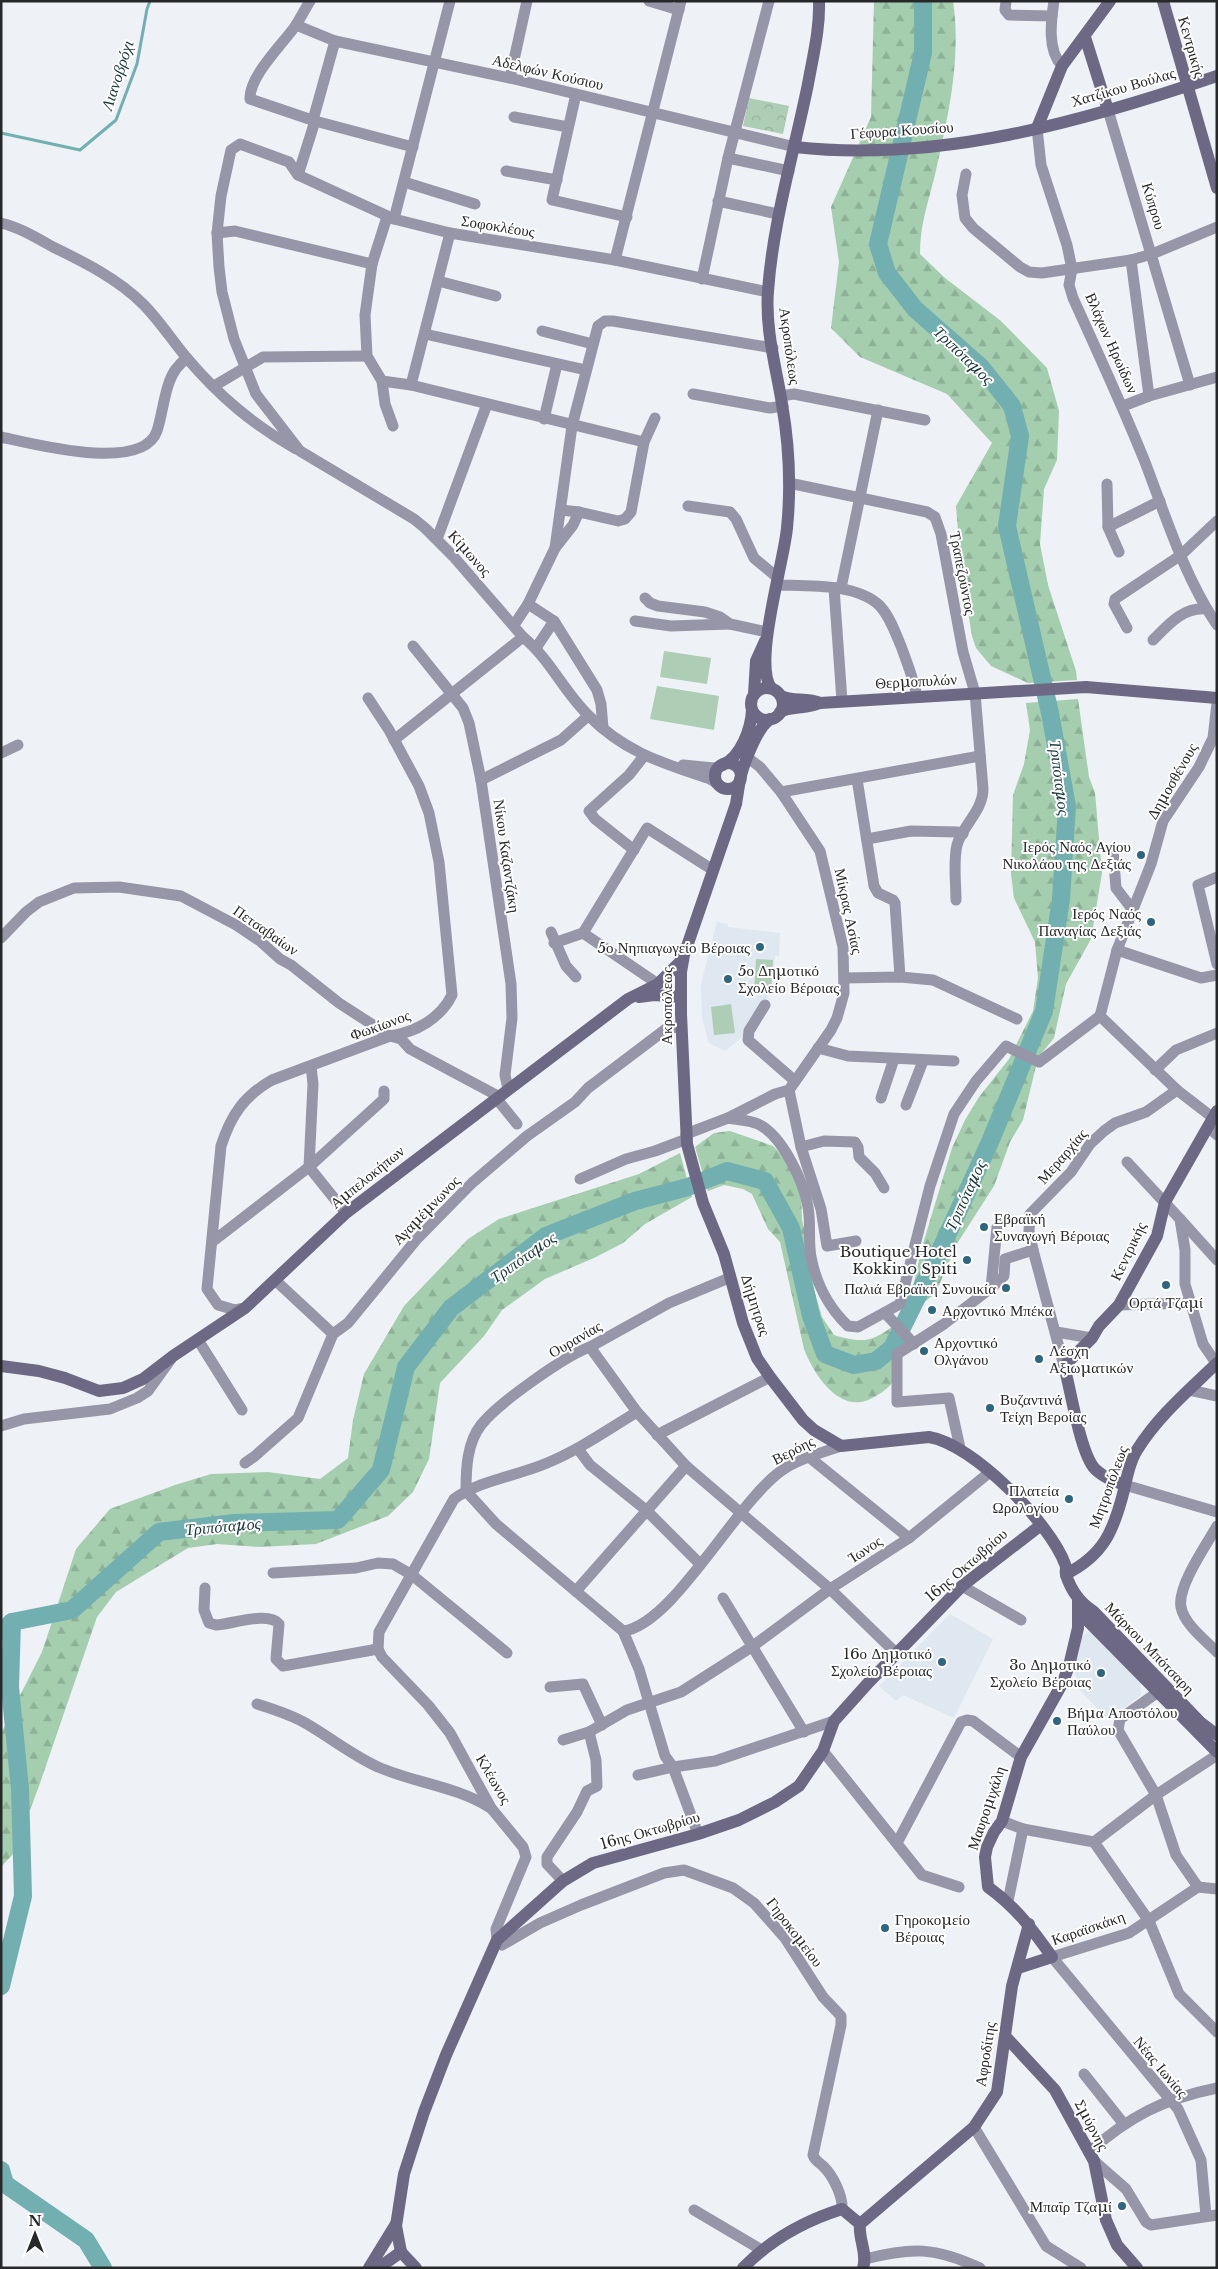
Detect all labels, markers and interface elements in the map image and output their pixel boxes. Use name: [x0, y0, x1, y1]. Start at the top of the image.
street label: Κεντρικής: [1174, 14, 1210, 80]
water label: Λιανοβρόχι: [96, 37, 138, 114]
street label: Αδελφών Κούσιου: [490, 50, 606, 94]
street label: Χατζίκου Βούλας: [1069, 63, 1177, 111]
street label: Γέφυρα Κουσίου: [850, 117, 954, 143]
street label: Κύπρου: [1138, 180, 1170, 232]
street label: Σοφοκλέους: [460, 211, 536, 241]
street label: Βλάχων Ηρωίδων: [1081, 290, 1143, 397]
street label: Ακροπόλεως: [775, 306, 805, 386]
water label: Τριπόταμος: [930, 321, 999, 389]
street label: Κίμωνος: [444, 526, 496, 580]
street label: Τραπεζούντος: [946, 529, 980, 617]
street label: Θερμοπυλών: [875, 669, 958, 693]
water label: Τριπόταμος: [1045, 739, 1075, 817]
street label: Δημοσθένους: [1143, 739, 1202, 823]
street label: Νίκου Καζαντζάκη: [490, 798, 524, 914]
place label: Ιερός Ναός Αγίου Νικολάου της Δεξιάς: [1002, 837, 1131, 873]
marker: Ιερός Ναός Αγίου Νικολάου της Δεξιάς: [1135, 849, 1147, 861]
street label: Μίκρας Ασίας: [831, 866, 867, 956]
street label: Πετσαβαίων: [230, 901, 302, 959]
place label: Ιερός Ναός Παναγίας Δεξιάς: [1038, 904, 1141, 940]
marker: Ιερός Ναός Παναγίας Δεξιάς: [1145, 916, 1157, 928]
place label: 5ο Νηπιαγωγείο Βέροιας: [597, 938, 750, 957]
marker: 5ο Νηπιαγωγείο Βέροιας: [754, 941, 766, 953]
place label: 5ο Δημοτικό Σχολείο Βέροιας: [738, 961, 839, 997]
street label: Ακροπόλεως: [657, 967, 676, 1045]
marker: 5ο Δημοτικό Σχολείο Βέροιας: [722, 973, 734, 985]
street label: Φωκίωνος: [347, 1005, 413, 1045]
street label: Μεραρχίας: [1033, 1124, 1091, 1188]
street label: Αμπελοκήπων: [326, 1141, 408, 1213]
water label: Τριπόταμος: [940, 1156, 990, 1234]
street label: Αγαμέμνωνος: [388, 1171, 464, 1249]
place label: Εβραϊκή Συναγωγή Βέροιας: [994, 1209, 1109, 1245]
street label: Κεντρικής: [1106, 1219, 1150, 1283]
marker: Εβραϊκή Συναγωγή Βέροιας: [978, 1221, 990, 1233]
water label: Τριπόταμος: [486, 1227, 560, 1287]
place label: Boutique Hotel Kokkino Spiti: [840, 1242, 957, 1278]
marker: Boutique Hotel Kokkino Spiti: [961, 1254, 973, 1266]
street label: Δήμητρας: [737, 1272, 775, 1338]
place label: Παλιά Εβραϊκή Συνοικία: [844, 1279, 996, 1298]
marker: Ορτά Τζαμί: [1160, 1279, 1172, 1291]
marker: Παλιά Εβραϊκή Συνοικία: [1000, 1282, 1012, 1294]
place label: Ορτά Τζαμί: [1129, 1293, 1203, 1312]
place label: Αρχοντικό Μπέκα: [942, 1301, 1053, 1320]
marker: Αρχοντικό Μπέκα: [926, 1304, 938, 1316]
street label: Ουρανίας: [545, 1316, 605, 1362]
place label: Αρχοντικό Ολγάνου: [934, 1333, 998, 1369]
place label: Λέσχη Αξιωματικών: [1049, 1341, 1133, 1377]
marker: Αρχοντικό Ολγάνου: [918, 1345, 930, 1357]
marker: Λέσχη Αξιωματικών: [1033, 1353, 1045, 1365]
place label: Βυζαντινά Τείχη Βεροίας: [1000, 1390, 1086, 1426]
marker: Βυζαντινά Τείχη Βεροίας: [984, 1402, 996, 1414]
street label: Βερόης: [769, 1431, 817, 1469]
street label: Μητροπόλεως: [1084, 1443, 1132, 1531]
place label: Πλατεία Ωρολογίου: [993, 1481, 1059, 1517]
marker: Πλατεία Ωρολογίου: [1063, 1493, 1075, 1505]
water label: Τριπόταμος: [184, 1513, 262, 1539]
street label: 16ης Οκτωβρίου: [921, 1524, 1011, 1606]
street label: Ίωνος: [844, 1531, 885, 1567]
street label: Μάρκου Μπότσαρη: [1101, 1598, 1199, 1698]
place label: 16ο Δημοτικό Σχολείο Βέροιας: [831, 1644, 932, 1680]
place label: 3ο Δημοτικό Σχολείο Βέροιας: [990, 1655, 1091, 1691]
marker: 16ο Δημοτικό Σχολείο Βέροιας: [936, 1656, 948, 1668]
marker: 3ο Δημοτικό Σχολείο Βέροιας: [1095, 1667, 1107, 1679]
place label: Βήμα Αποστόλου Παύλου: [1067, 1703, 1178, 1739]
marker: Βήμα Αποστόλου Παύλου: [1051, 1715, 1063, 1727]
street label: Κλέωνος: [472, 1751, 516, 1807]
street label: Μαυρομιχάλη: [963, 1763, 1009, 1853]
street label: 16ης Οκτωβρίου: [598, 1807, 702, 1853]
street label: Γηροκομείου: [763, 1893, 827, 1971]
street label: Καραϊσκάκη: [1049, 1907, 1127, 1949]
place label: Γηροκομείο Βέροιας: [895, 1910, 970, 1946]
marker: Γηροκομείο Βέροιας: [879, 1922, 891, 1934]
street label: Αφροδίτης: [971, 2020, 1000, 2088]
street label: Νέας Ιωνίας: [1130, 2032, 1192, 2102]
street label: Σμύρνης: [1071, 2096, 1113, 2154]
place label: Μπαΐρ Τζαμί: [1030, 2197, 1112, 2216]
marker: Μπαΐρ Τζαμί: [1116, 2200, 1128, 2212]
north arrow: [10, 2209, 60, 2259]
text: N: [28, 2212, 42, 2230]

